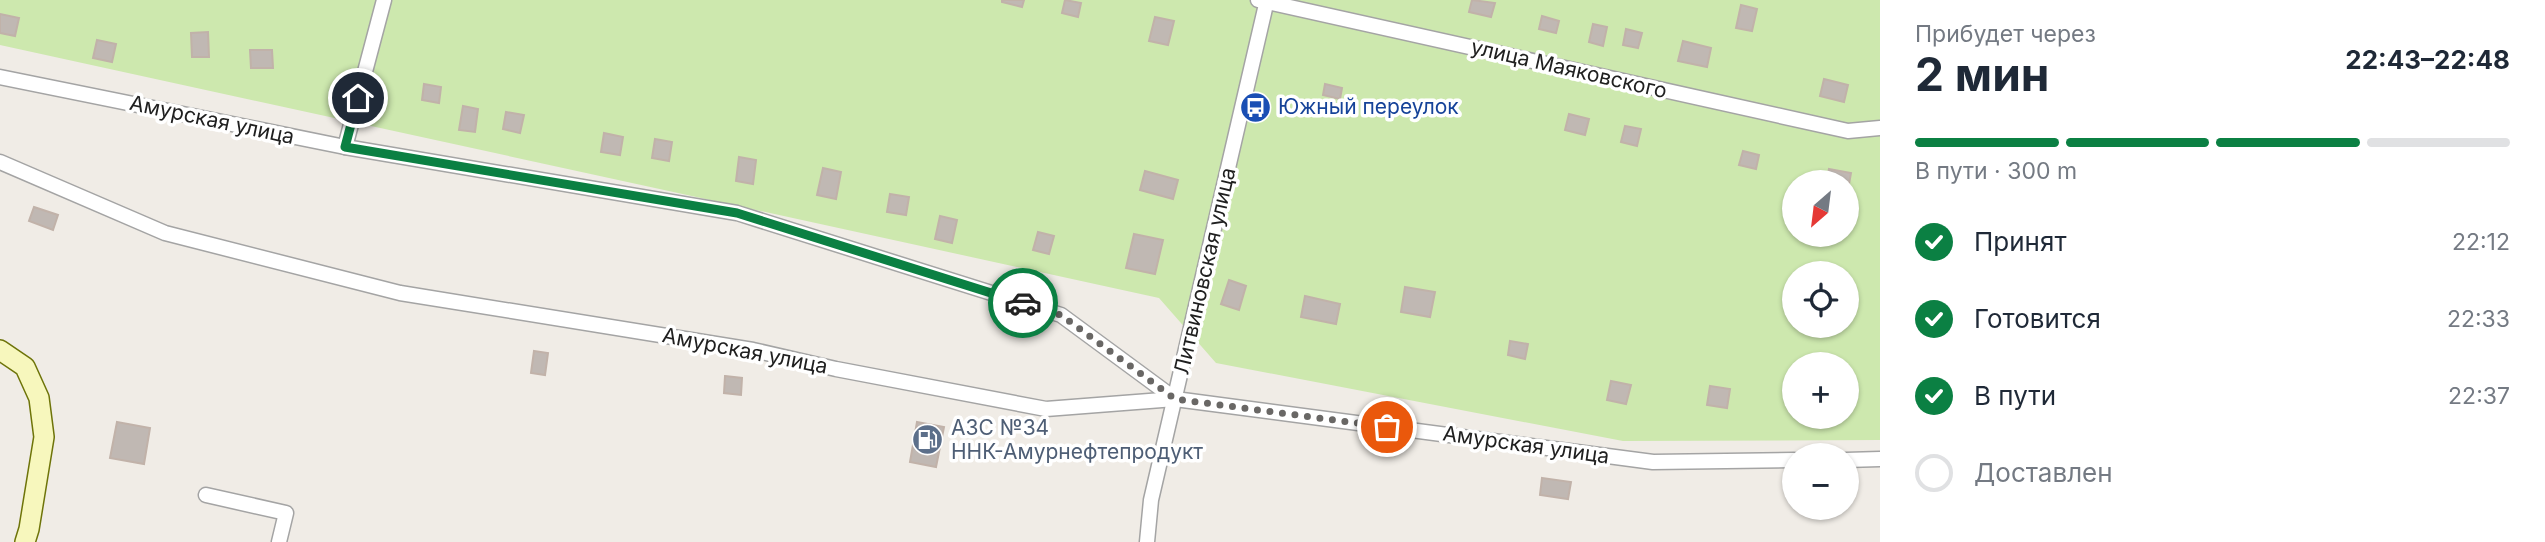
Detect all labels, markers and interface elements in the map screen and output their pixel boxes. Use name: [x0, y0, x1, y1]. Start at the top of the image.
text: Прибудет через: [1915, 20, 2096, 48]
street label: улица Маяковского: [1469, 34, 1669, 103]
text: 22:43–22:48: [2345, 44, 2510, 75]
text: 2 мин: [1915, 46, 2050, 102]
pin: [328, 68, 388, 128]
icon: home: [339, 79, 377, 117]
street label: Амурская улица: [127, 90, 297, 149]
bus stop icon: Южный переулок: [1238, 90, 1272, 124]
place label: Южный переулок: [1278, 94, 1459, 119]
text: В пути · 300 m: [1915, 157, 2077, 185]
street label: Литвиновская улица: [1169, 165, 1241, 377]
north arrow: [1782, 170, 1858, 247]
map controls: [1782, 170, 1859, 520]
icon: check: [1915, 223, 1953, 261]
text: Принят: [1974, 226, 2067, 257]
text: 22:12: [2452, 228, 2510, 256]
button: locate: [1782, 261, 1859, 338]
courier: [988, 268, 1058, 338]
icon: car: [1004, 284, 1042, 322]
icon: check: [1915, 300, 1953, 338]
text: Готовится: [1974, 303, 2101, 334]
text: 22:33: [2447, 305, 2510, 333]
street label: Амурская улица: [660, 322, 830, 379]
button: +: [1782, 352, 1859, 429]
icon: check: [1915, 377, 1953, 415]
text: В пути: [1974, 380, 2056, 411]
text: 22:37: [2448, 382, 2510, 410]
pin: [1357, 397, 1417, 457]
icon: bag: [1368, 408, 1406, 446]
place label: АЗС №34 ННК-Амурнефтепродукт: [951, 415, 1203, 464]
street label: Амурская улица: [1441, 420, 1611, 469]
fuel station icon: АЗС №34 ННК-Амурнефтепродукт: [911, 423, 945, 457]
button: −: [1782, 443, 1859, 520]
text: Доставлен: [1974, 457, 2113, 488]

